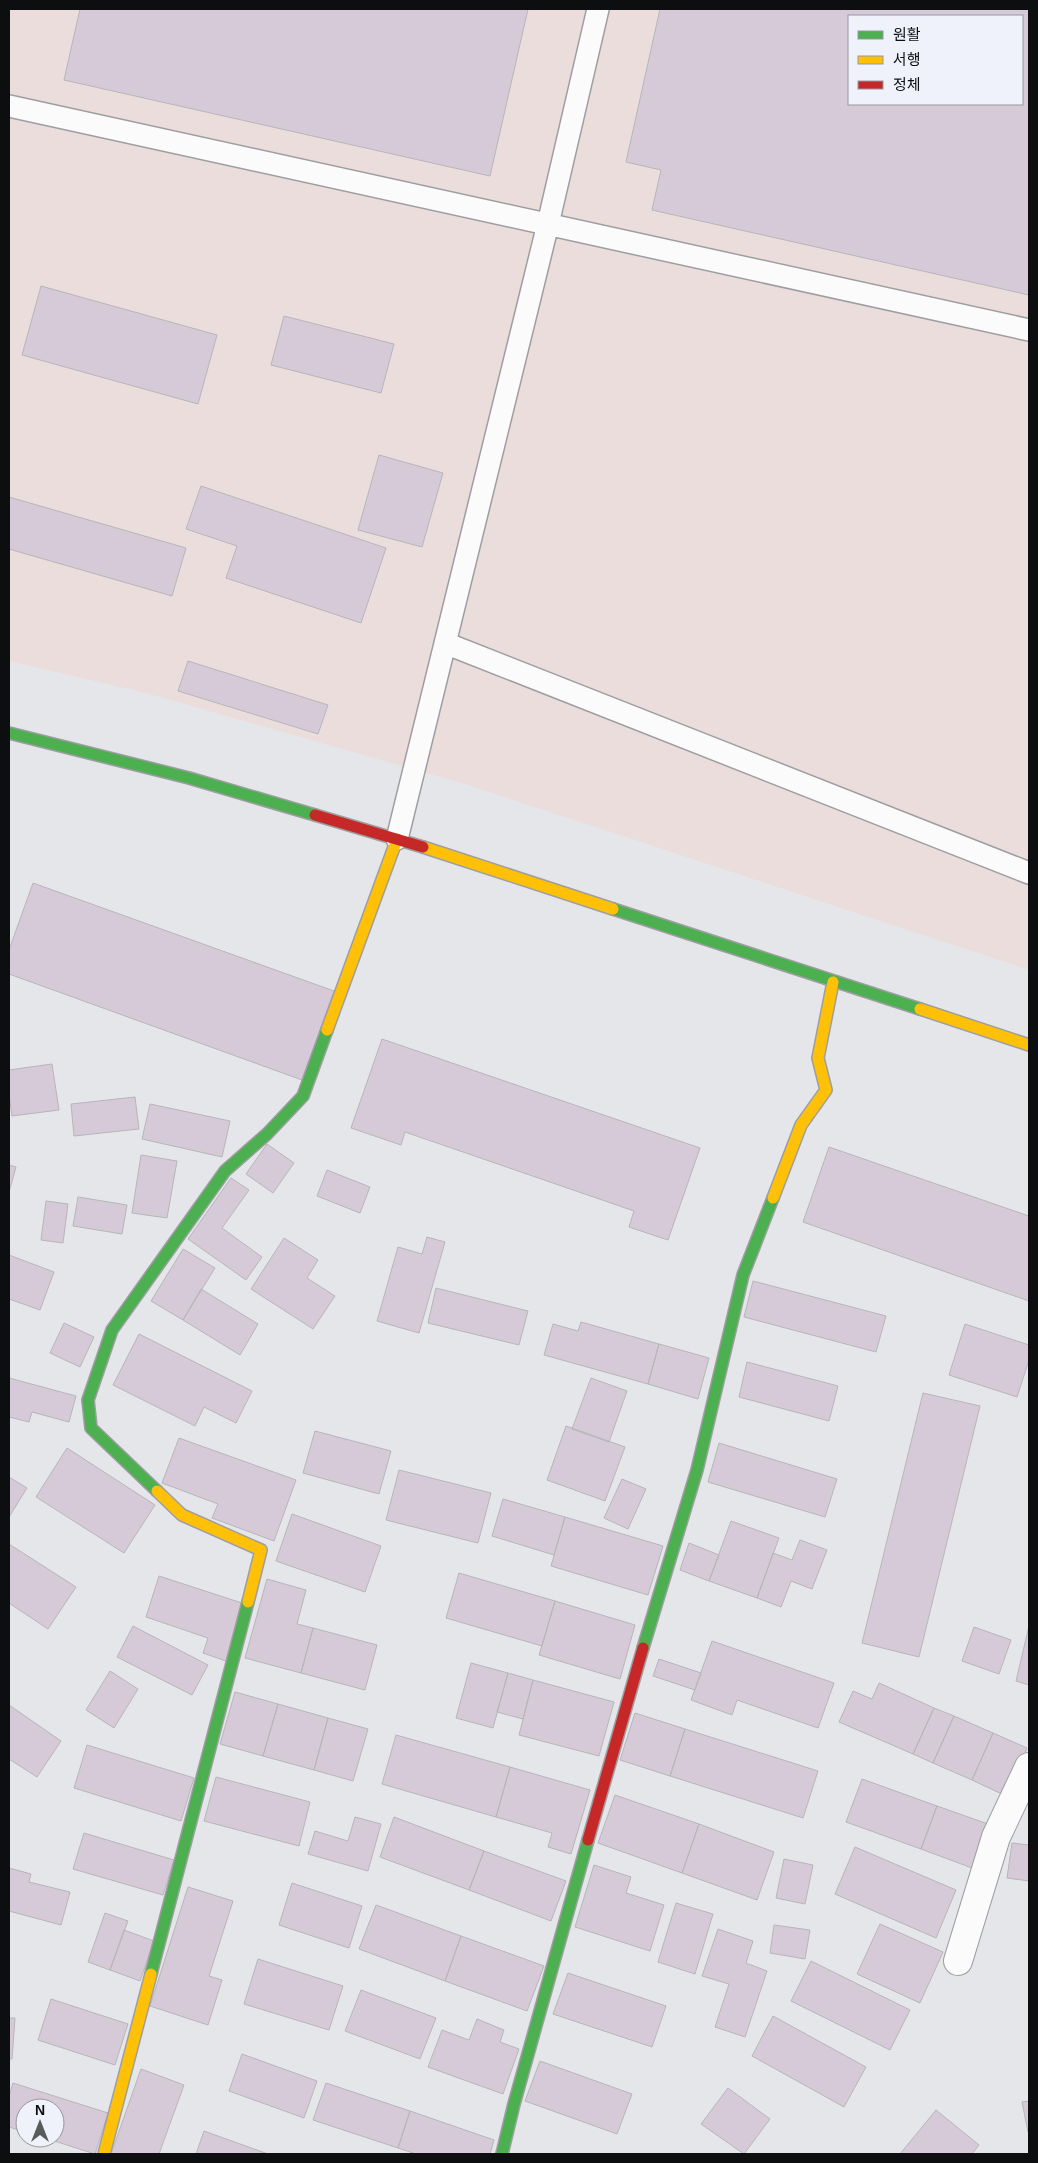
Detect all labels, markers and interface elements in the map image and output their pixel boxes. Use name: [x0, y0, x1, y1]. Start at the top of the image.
legend: [848, 15, 1023, 105]
text: 원활: [893, 26, 921, 43]
text: 서행: [893, 51, 921, 68]
text: 정체: [893, 76, 921, 93]
north arrow: [15, 2098, 65, 2148]
text: N: [35, 2102, 45, 2118]

